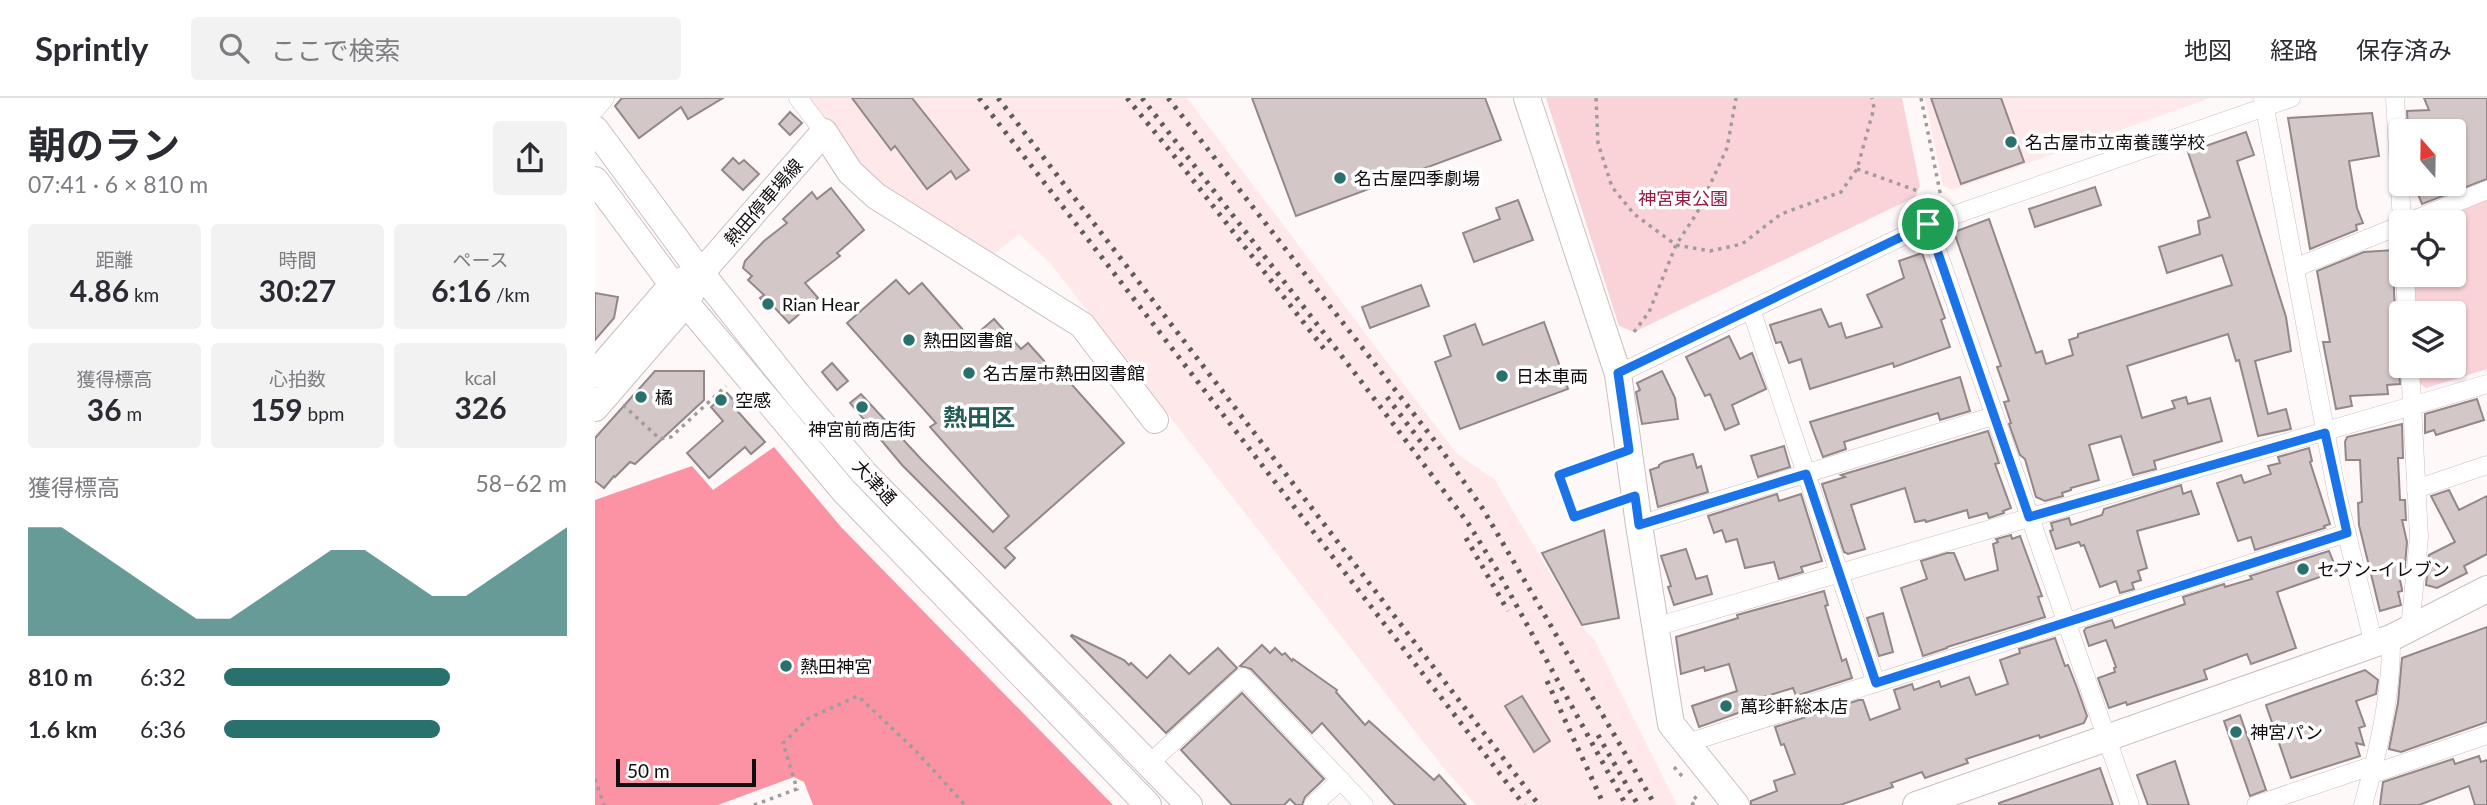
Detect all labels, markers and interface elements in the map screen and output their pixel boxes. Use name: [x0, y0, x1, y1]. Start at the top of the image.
search box: [191, 17, 681, 80]
text: Sprintly: [35, 28, 149, 68]
icon: search: [215, 29, 253, 67]
text: ここで検索: [271, 34, 401, 66]
text: 地図: [2184, 35, 2232, 64]
text: 経路: [2270, 35, 2318, 64]
text: 保存済み: [2356, 35, 2452, 64]
north arrow: [2389, 119, 2466, 196]
map controls: [2389, 119, 2466, 378]
text: 朝のラン: [28, 121, 180, 167]
button: share: [493, 121, 567, 195]
place label: 名古屋市立南養護学校: [2025, 131, 2205, 153]
marker: 名古屋市立南養護学校: [2003, 134, 2019, 150]
street label: 熱田停車場線: [719, 154, 807, 250]
place label: 名古屋四季劇場: [1354, 167, 1480, 189]
text: 07:41 · 6 × 810 m: [28, 170, 208, 198]
marker: 名古屋四季劇場: [1332, 170, 1348, 186]
park label: 神宮東公園: [1638, 187, 1728, 209]
pin: [1898, 194, 1958, 254]
icon: arrive: [1909, 205, 1947, 243]
button: locate: [2389, 210, 2466, 287]
text: 距離: [95, 248, 134, 271]
text: 時間: [278, 248, 317, 271]
text: ペース: [452, 248, 509, 271]
text: 4.86: [70, 272, 129, 308]
text: 30:27: [259, 272, 336, 308]
text: 6:16: [431, 272, 491, 308]
text: km: [129, 283, 159, 306]
text: /km: [491, 283, 530, 306]
place label: Rian Hear: [782, 293, 860, 315]
marker: Rian Hear: [760, 296, 776, 312]
button: layers: [2389, 301, 2466, 378]
place label: 熱田図書館: [923, 329, 1013, 351]
marker: 熱田図書館: [901, 332, 917, 348]
place label: 名古屋市熱田図書館: [983, 362, 1145, 384]
marker: 名古屋市熱田図書館: [961, 365, 977, 381]
place label: 日本車両: [1516, 365, 1588, 387]
text: kcal: [464, 366, 497, 389]
text: 獲得標高: [76, 367, 153, 390]
text: 心拍数: [269, 367, 326, 390]
marker: 日本車両: [1494, 368, 1510, 384]
place label: 橘: [655, 386, 673, 408]
text: 326: [454, 389, 507, 425]
marker: 橘: [633, 389, 649, 405]
place label: 空感: [735, 389, 771, 411]
text: 36: [87, 391, 122, 427]
text: 159: [251, 391, 303, 427]
marker: 空感: [713, 392, 729, 408]
marker: 神宮前商店街: [854, 399, 870, 415]
text: m: [122, 402, 142, 425]
text: bpm: [303, 402, 344, 425]
district label: 熱田区: [943, 402, 1015, 431]
place label: 神宮前商店街: [808, 418, 916, 440]
street label: 大津通: [849, 455, 901, 509]
text: 58–62 m: [475, 469, 567, 497]
text: 獲得標高: [28, 473, 120, 501]
place label: セブン-イレブン: [2317, 558, 2450, 580]
marker: セブン-イレブン: [2295, 561, 2311, 577]
place label: 熱田神宮: [800, 655, 872, 677]
marker: 熱田神宮: [778, 658, 794, 674]
text: 810 m: [28, 663, 93, 691]
text: 6:32: [140, 663, 186, 691]
place label: 萬珍軒総本店: [1740, 695, 1848, 717]
marker: 萬珍軒総本店: [1718, 698, 1734, 714]
text: 1.6 km: [28, 715, 97, 743]
text: 6:36: [140, 715, 186, 743]
place label: 神宮パン: [2250, 721, 2323, 743]
marker: 神宮パン: [2228, 724, 2244, 740]
scale bar: [616, 756, 756, 788]
text: 50 m: [627, 759, 670, 782]

